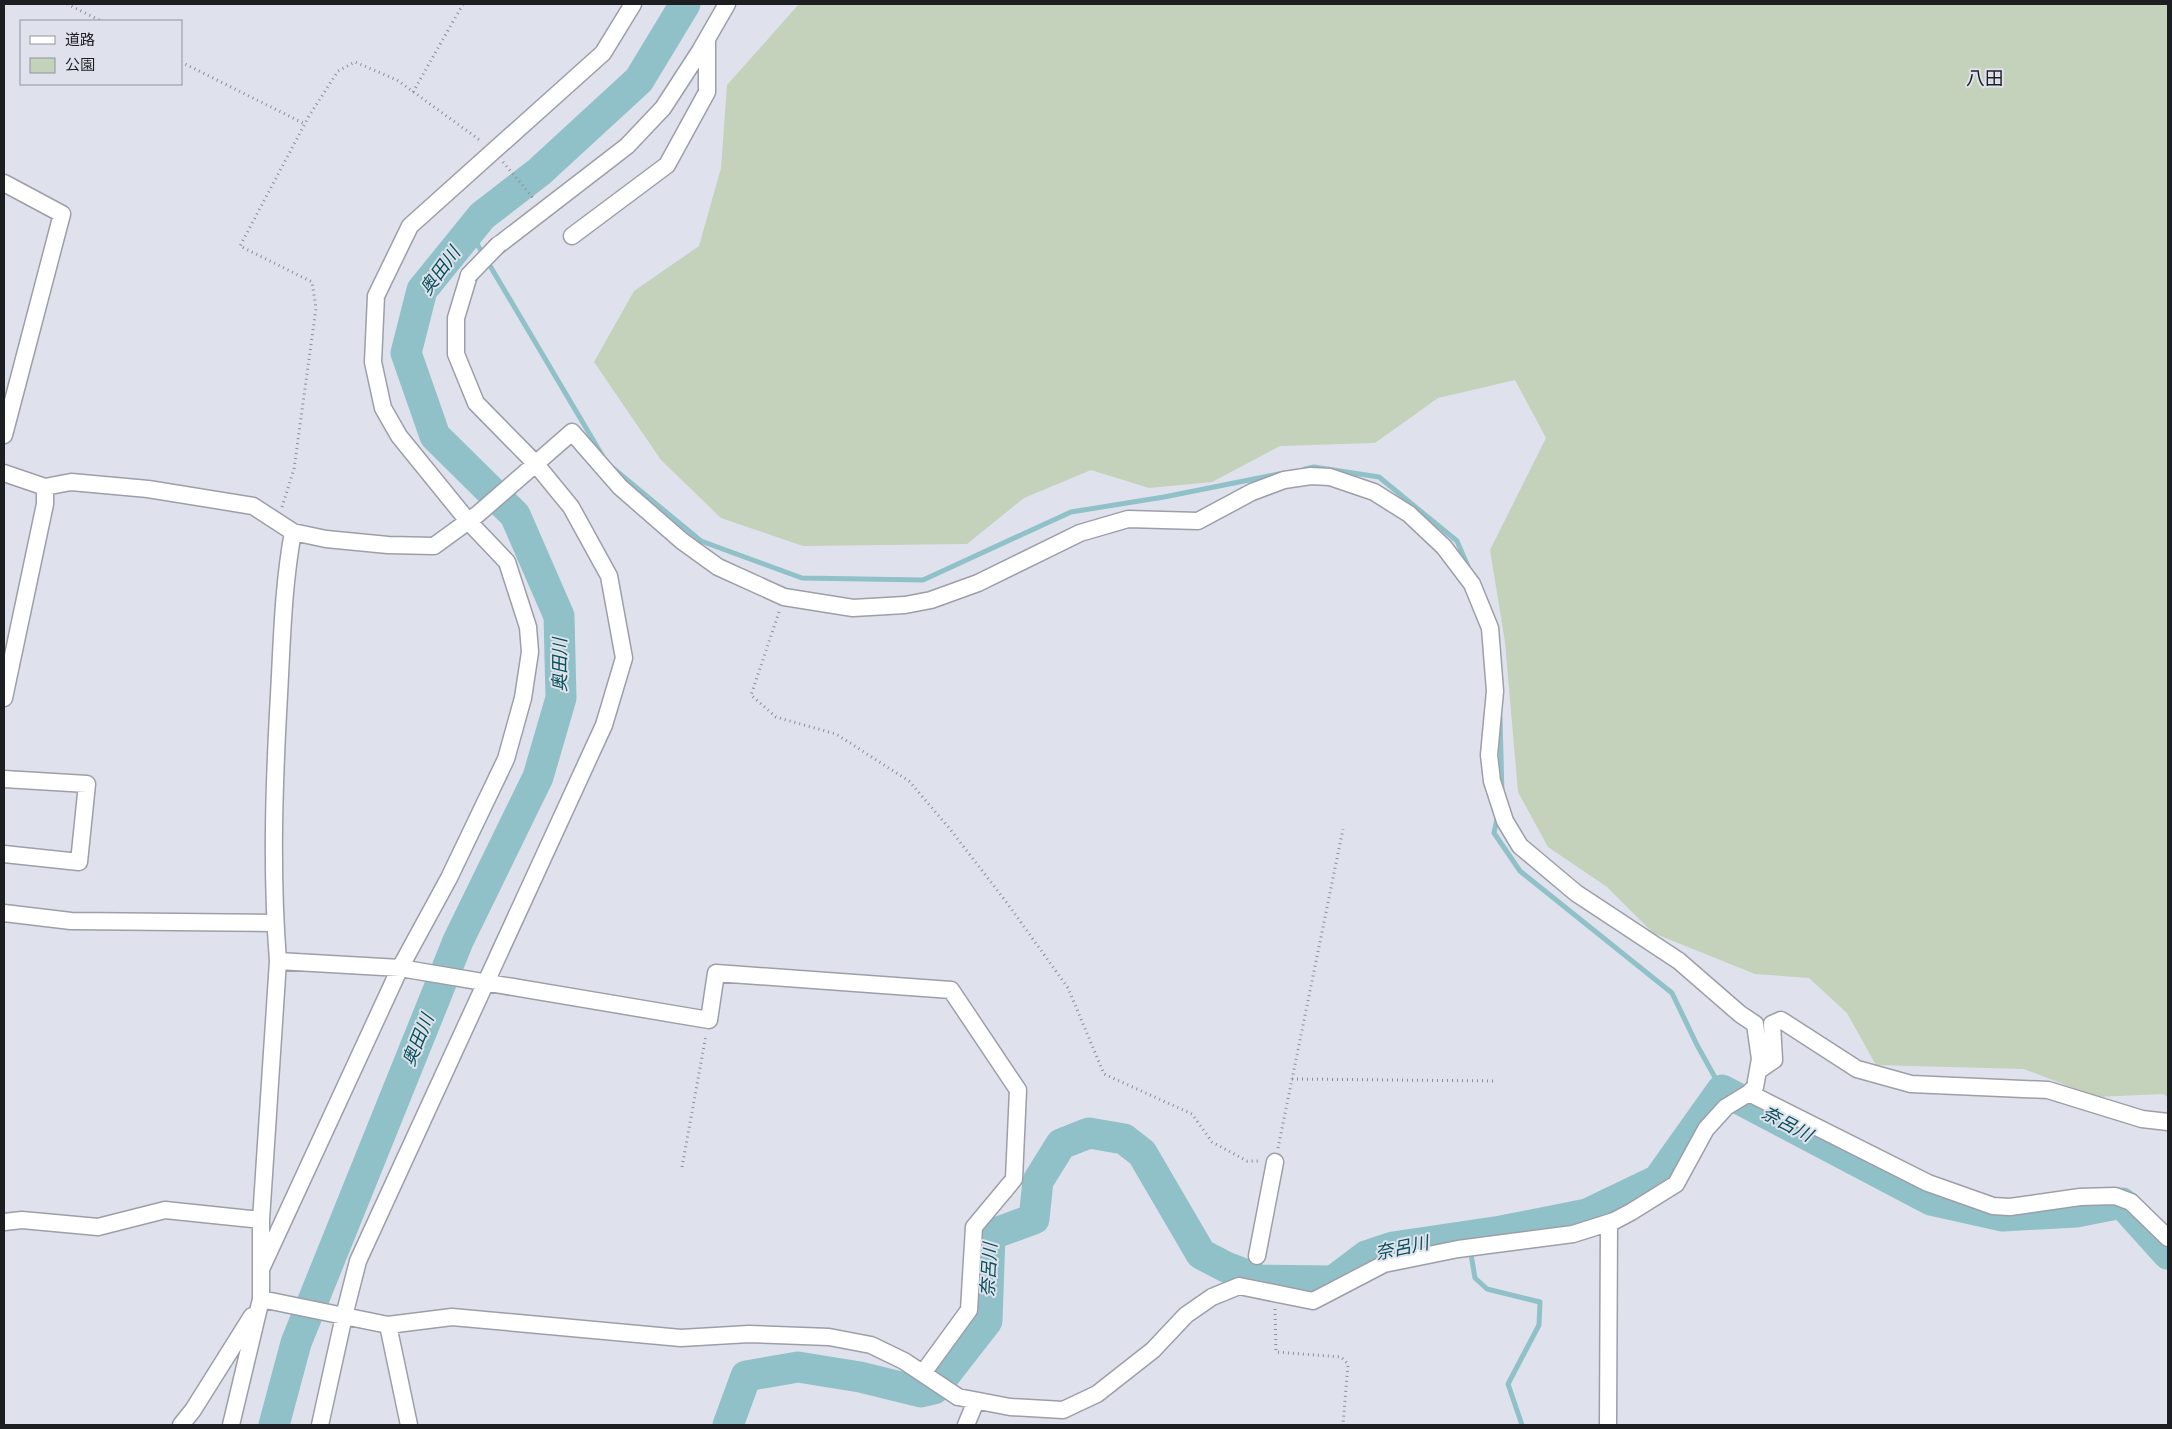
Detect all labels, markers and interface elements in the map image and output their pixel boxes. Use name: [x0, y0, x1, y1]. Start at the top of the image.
legend: [20, 20, 182, 85]
text: 道路: [65, 31, 95, 49]
text: 公園: [65, 56, 95, 74]
district label: 八田: [1966, 67, 2004, 90]
water label: 奥田川: [415, 241, 466, 299]
water label: 奥田川: [549, 636, 571, 692]
water label: 奥田川: [398, 1009, 439, 1069]
water label: 奈呂川: [1758, 1102, 1818, 1147]
water label: 奈呂川: [1373, 1231, 1433, 1264]
water label: 奈呂川: [977, 1240, 1002, 1298]

